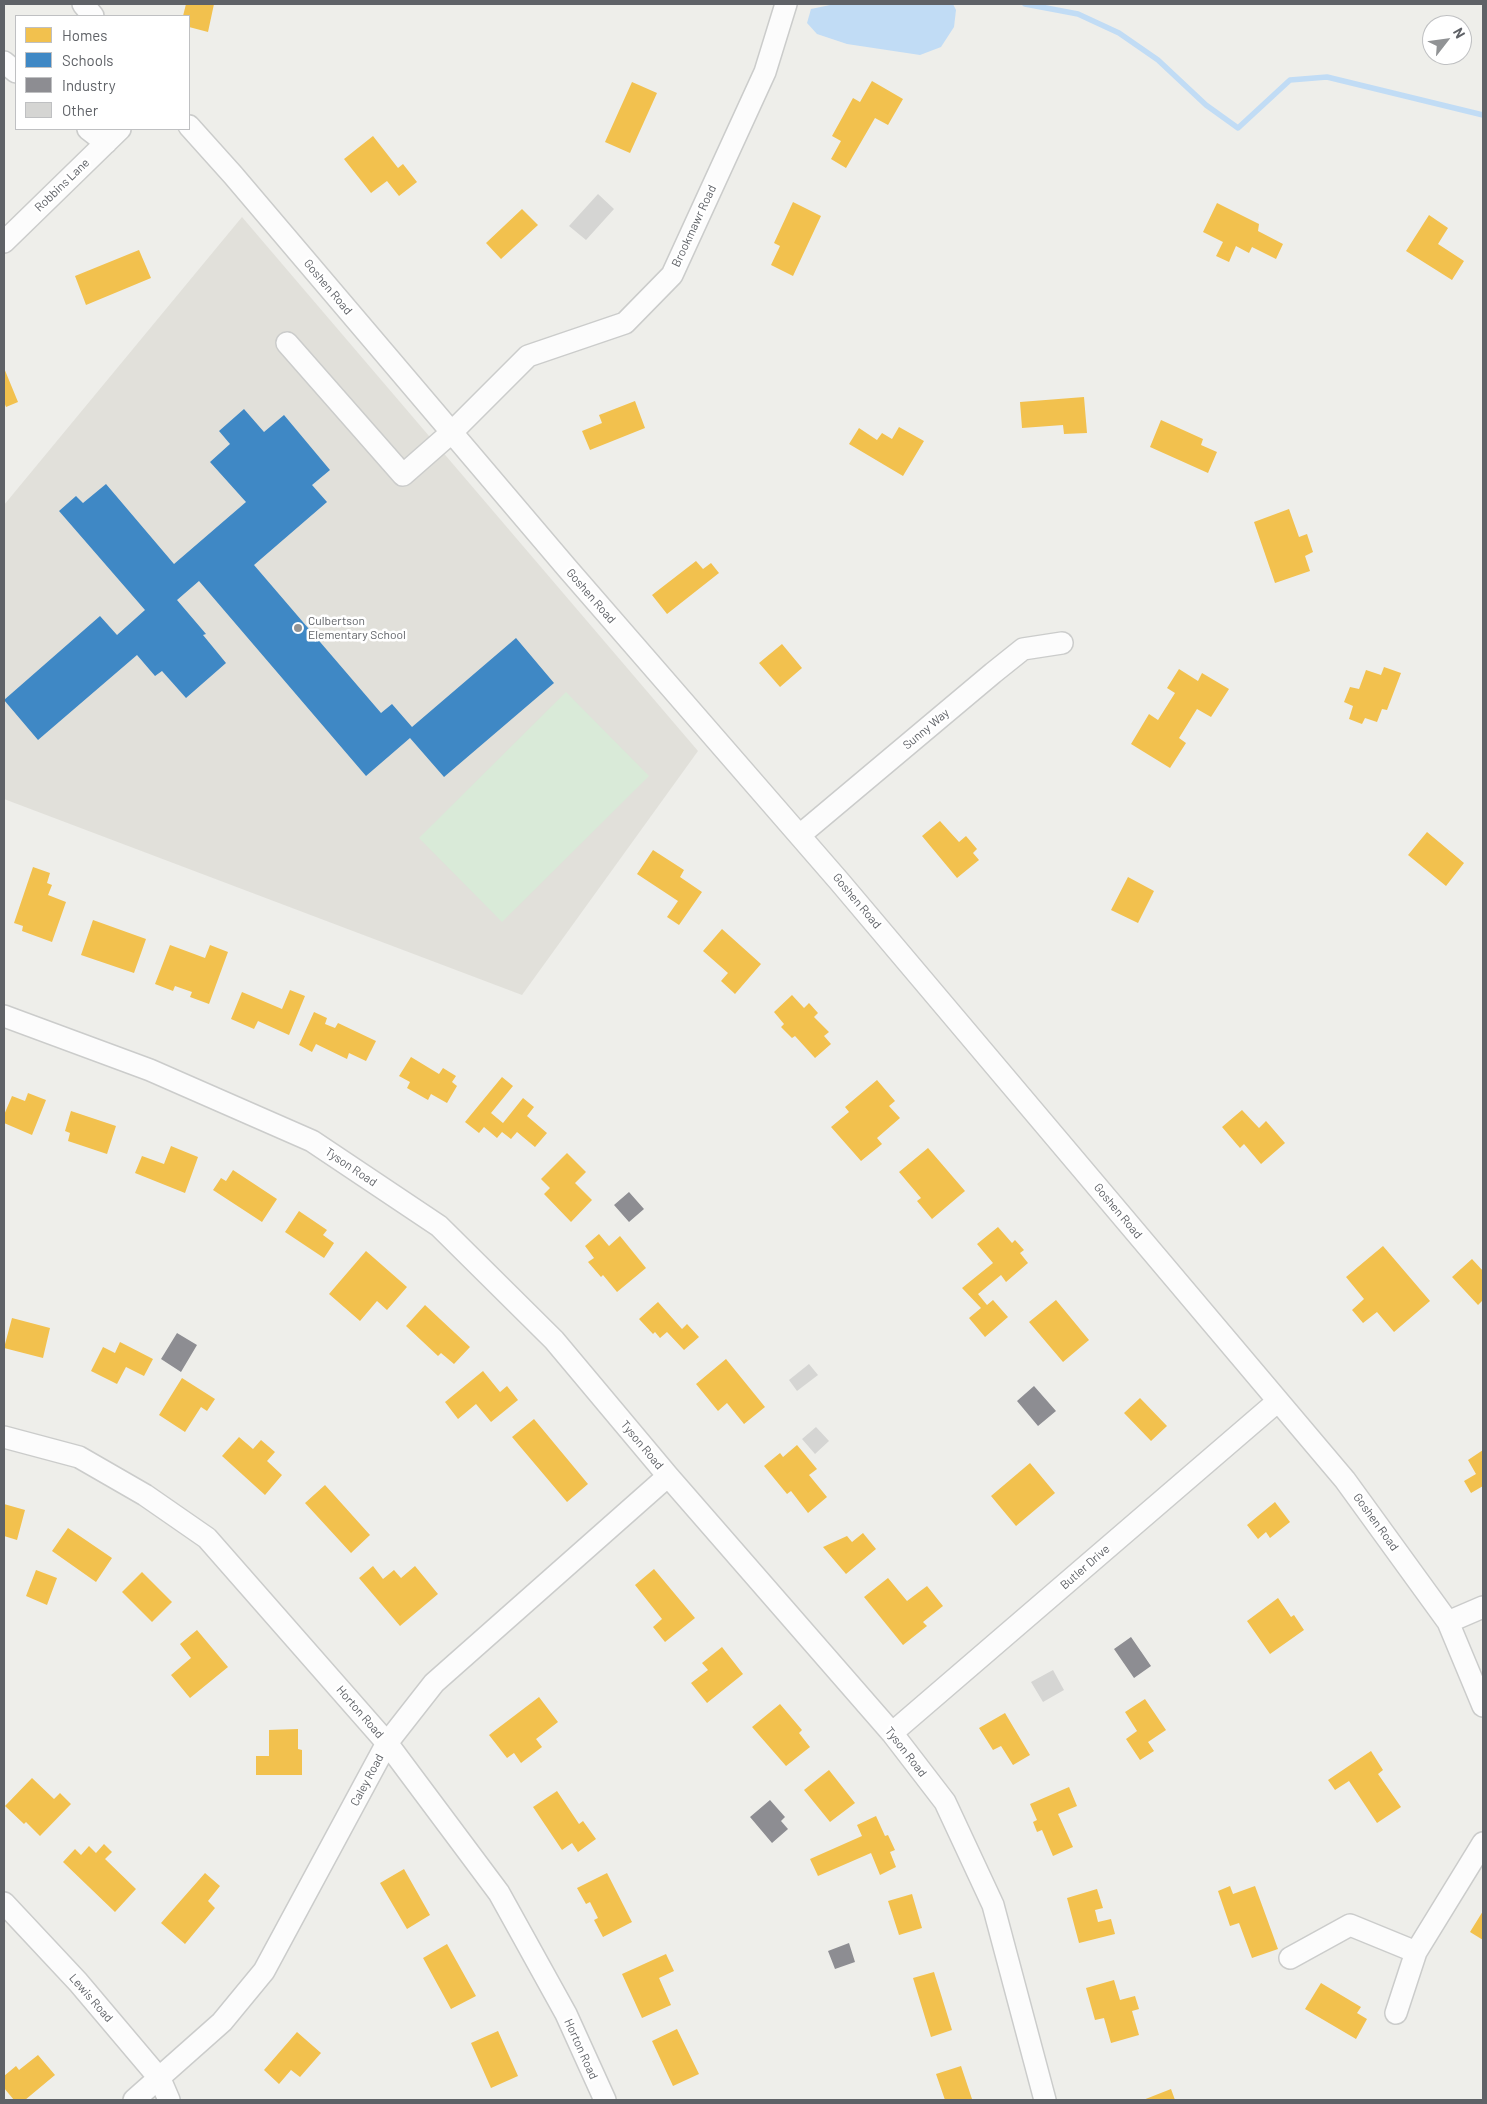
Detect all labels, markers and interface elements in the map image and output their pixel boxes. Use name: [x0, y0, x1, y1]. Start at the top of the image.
legend: [15, 15, 190, 130]
north arrow: [1422, 15, 1472, 65]
text: N: [1450, 24, 1469, 41]
text: Homes: [62, 26, 107, 44]
text: Schools: [62, 51, 114, 69]
text: Industry: [62, 76, 116, 94]
text: Other: [62, 101, 98, 119]
street label: Robbins Lane: [32, 155, 92, 215]
street label: Brookmawr Road: [669, 183, 719, 269]
street label: Goshen Road: [301, 256, 355, 318]
street label: Goshen Road: [563, 566, 619, 626]
place label: Culbertson Elementary School: [308, 614, 406, 642]
marker: Culbertson Elementary School: [292, 622, 304, 634]
street label: Sunny Way: [900, 706, 952, 752]
street label: Goshen Road: [830, 870, 884, 932]
street label: Tyson Road: [322, 1144, 380, 1190]
street label: Goshen Road: [1091, 1180, 1145, 1242]
street label: Tyson Road: [617, 1418, 667, 1472]
street label: Goshen Road: [1350, 1490, 1402, 1554]
street label: Butler Drive: [1057, 1542, 1113, 1592]
street label: Horton Road: [333, 1683, 387, 1741]
street label: Tyson Road: [882, 1724, 930, 1780]
street label: Caley Road: [347, 1752, 387, 1808]
street label: Lewis Road: [66, 1971, 116, 2025]
street label: Horton Road: [561, 2016, 601, 2082]

